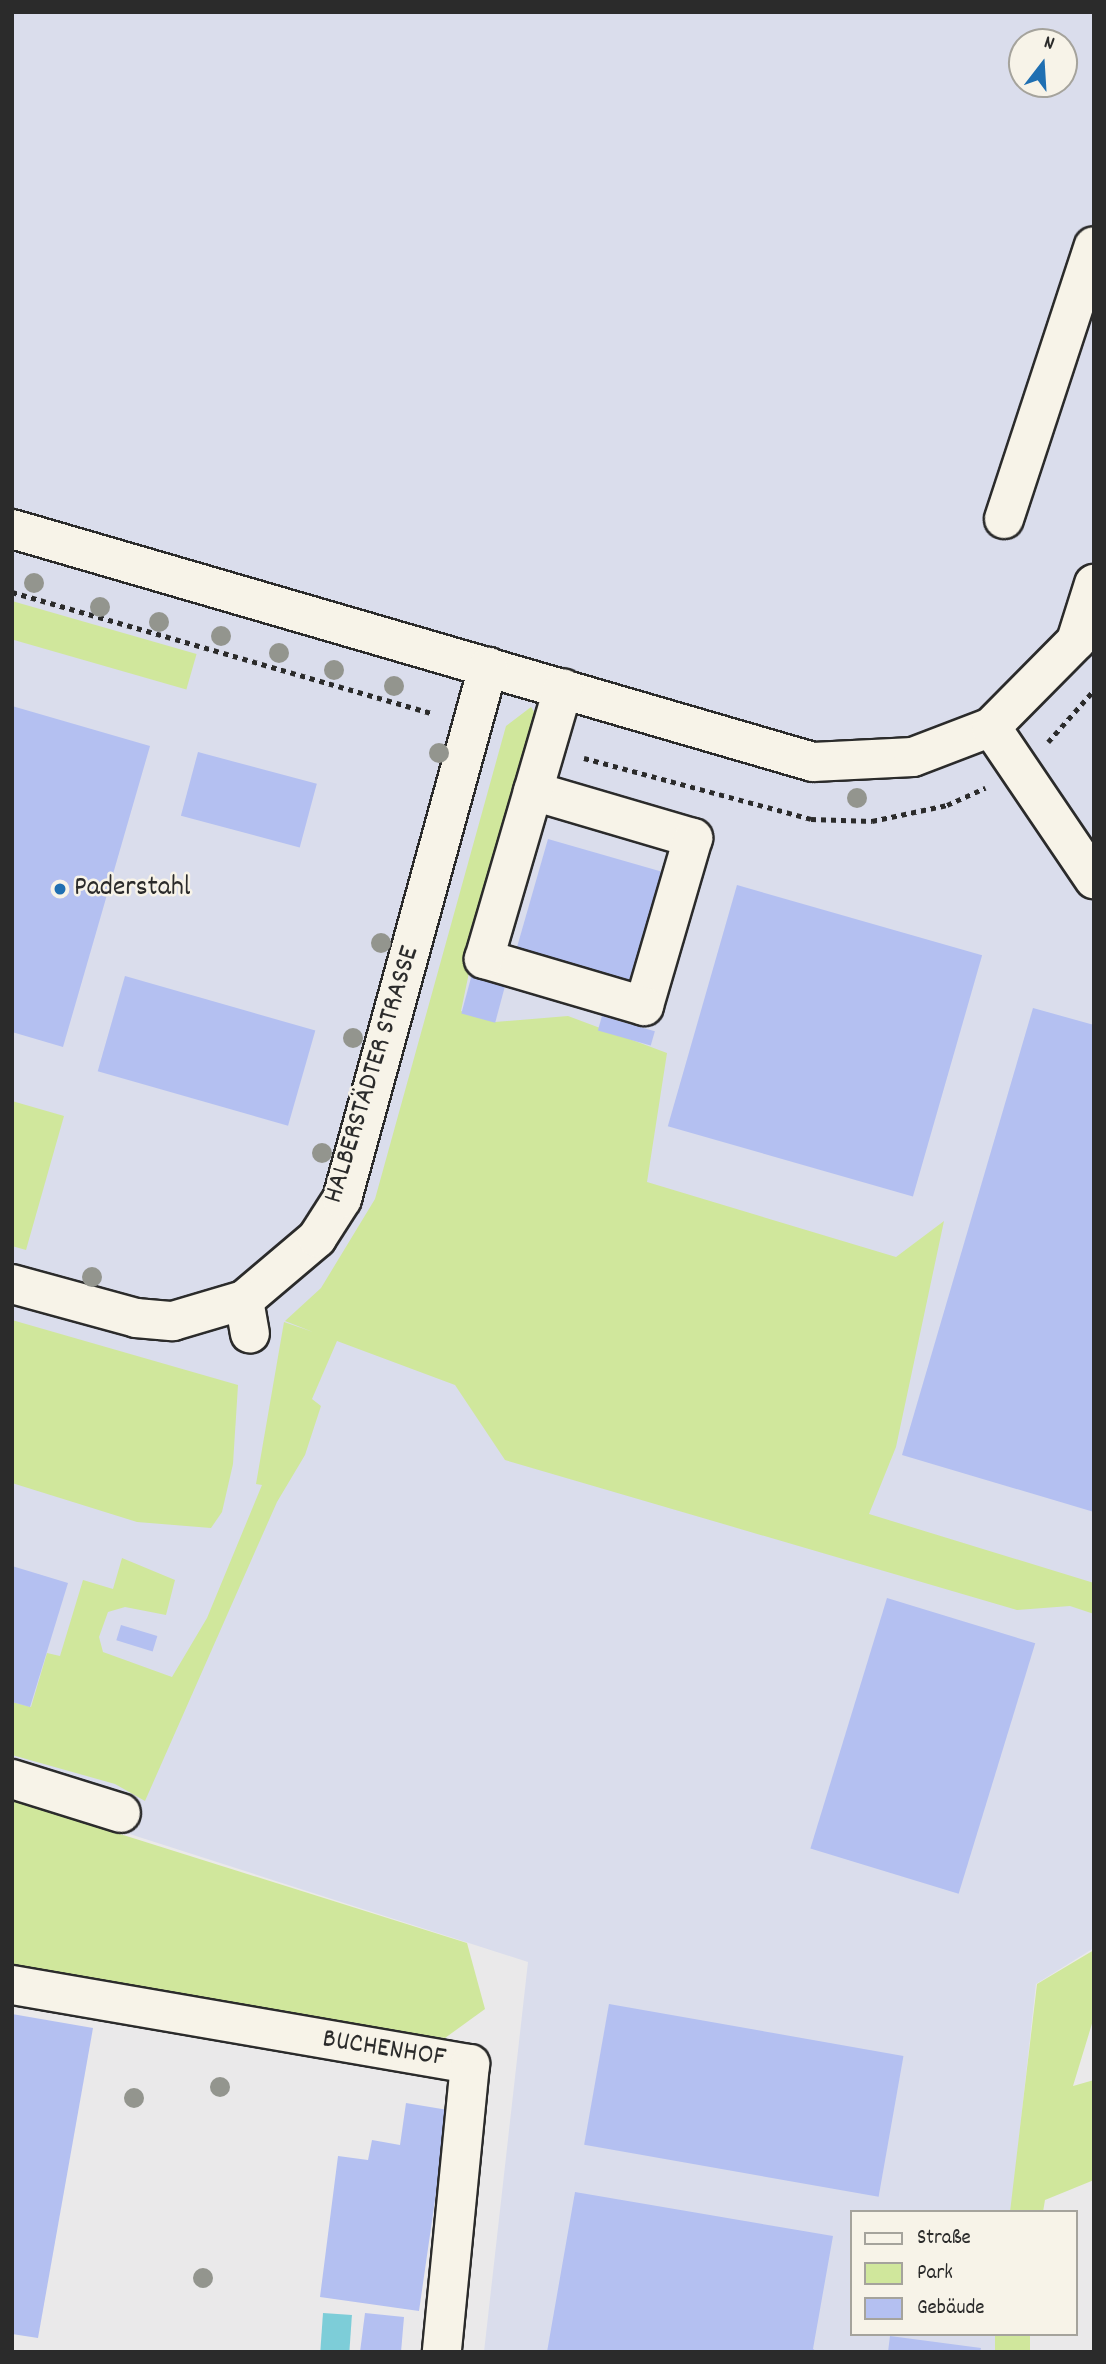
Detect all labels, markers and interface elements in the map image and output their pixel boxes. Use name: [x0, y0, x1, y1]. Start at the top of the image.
north arrow: [1008, 28, 1078, 98]
text: N: [1040, 30, 1057, 59]
place label: Paderstahl: [74, 872, 190, 906]
marker: Paderstahl: [52, 881, 68, 897]
street label: HALBERSTÄDTER STRASSE: [318, 942, 428, 1208]
street label: BUCHENHOF: [320, 2024, 448, 2076]
legend: [850, 2210, 1078, 2336]
text: Straße: [917, 2224, 971, 2254]
text: Park: [917, 2259, 953, 2289]
text: Gebäude: [917, 2294, 985, 2324]

